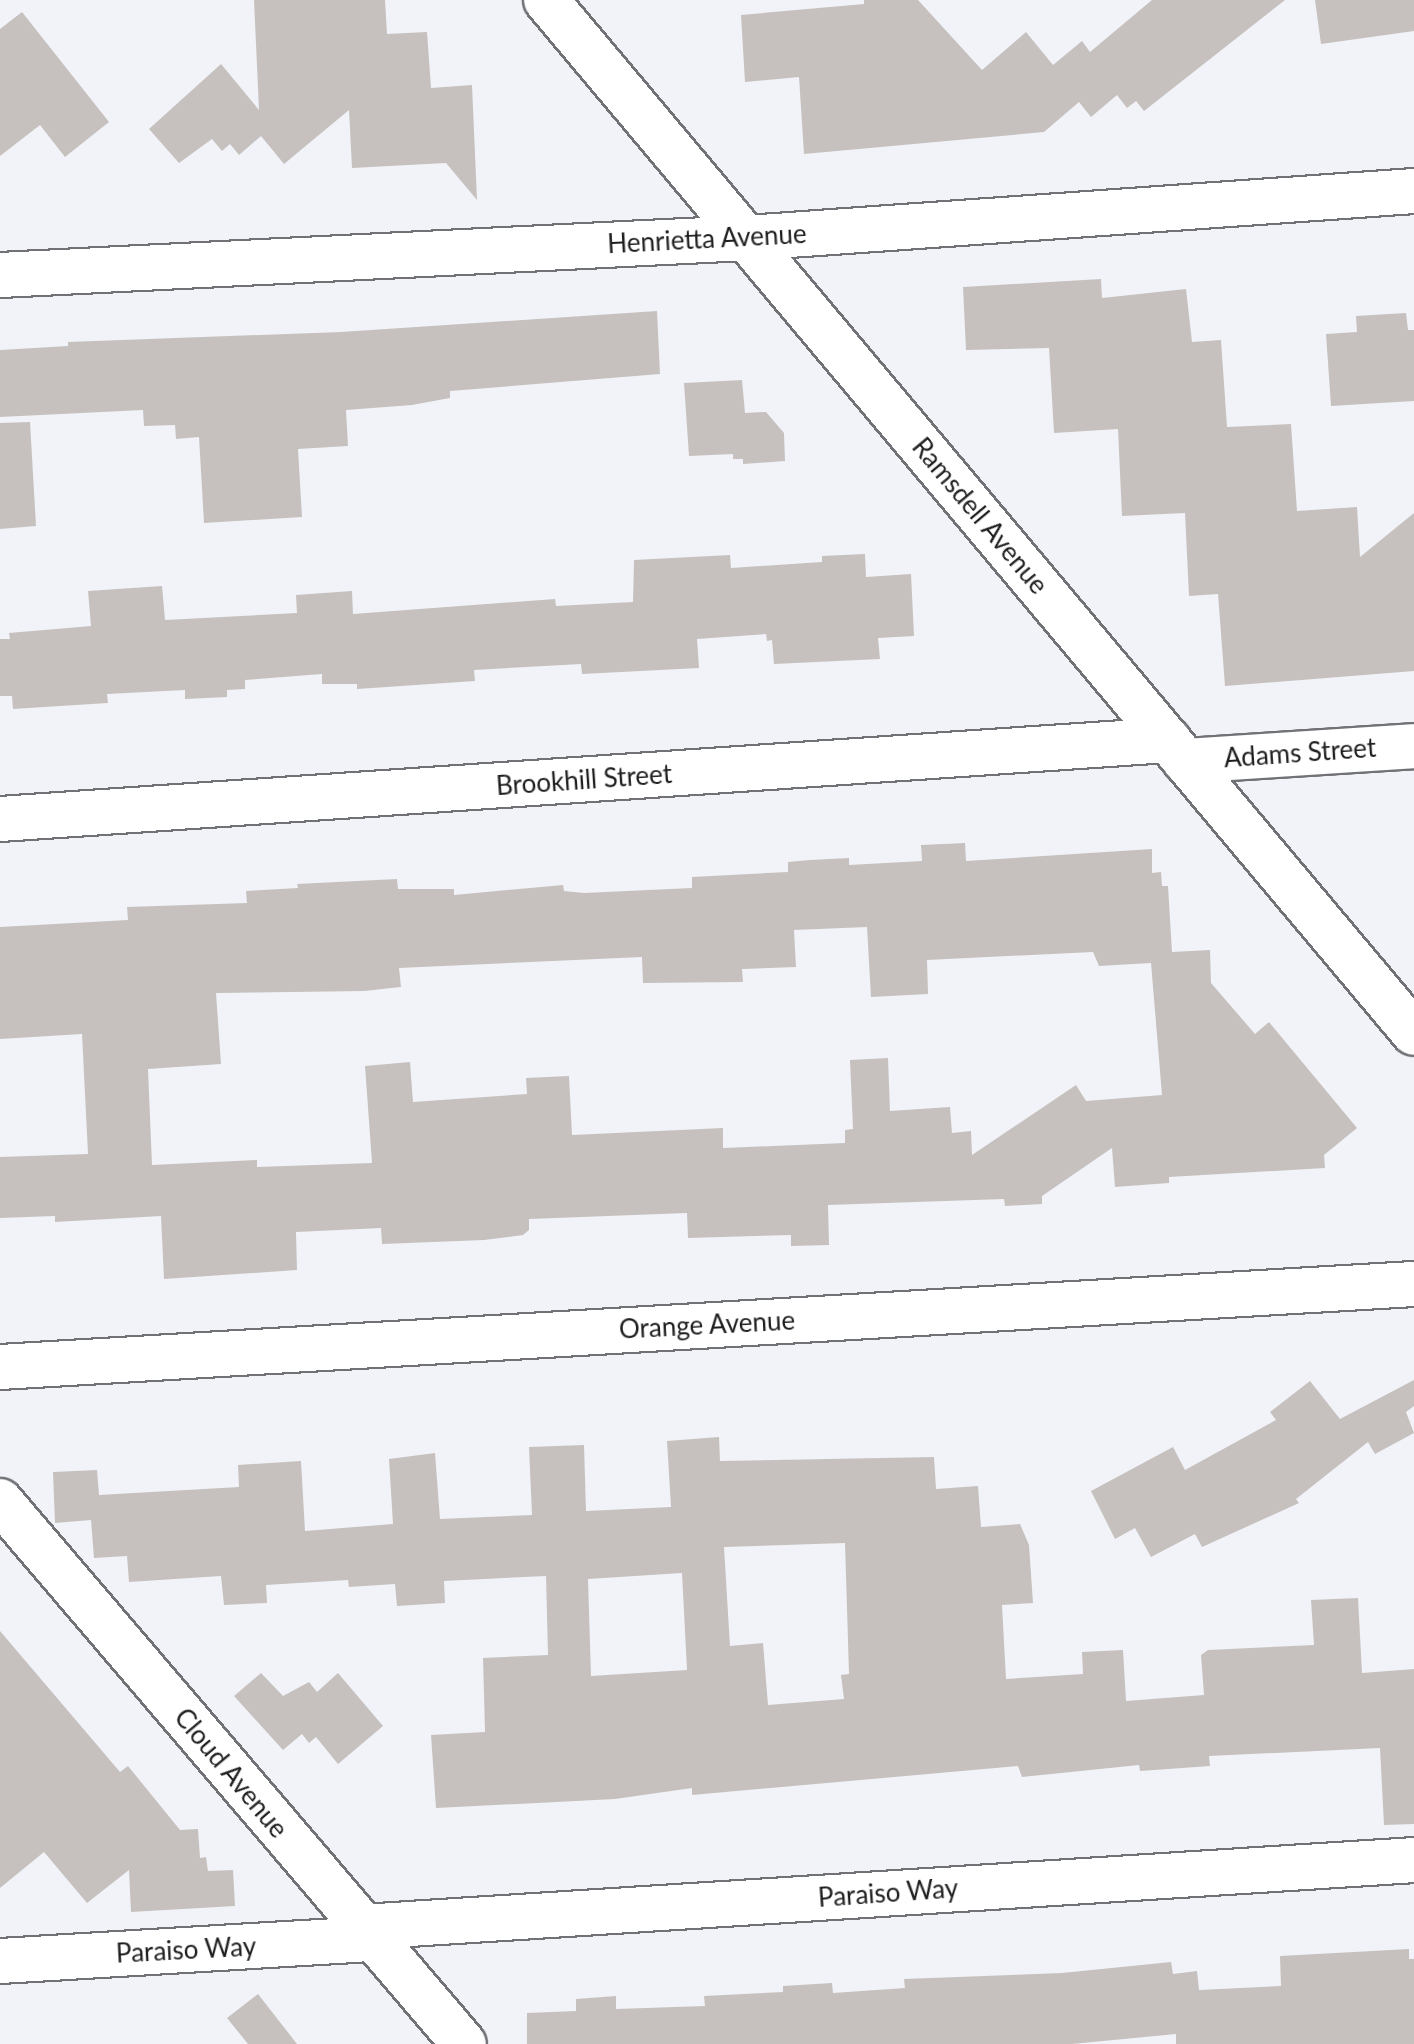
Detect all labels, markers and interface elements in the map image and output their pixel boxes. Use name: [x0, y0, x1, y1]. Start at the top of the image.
street label: Henrietta Avenue: [606, 218, 808, 260]
street label: Ramsdell Avenue: [905, 431, 1055, 601]
street label: Adams Street: [1223, 732, 1377, 774]
street label: Brookhill Street: [495, 758, 673, 802]
street label: Orange Avenue: [618, 1305, 796, 1345]
street label: Cloud Avenue: [168, 1702, 294, 1844]
street label: Paraiso Way: [817, 1873, 959, 1913]
street label: Paraiso Way: [115, 1931, 257, 1969]

